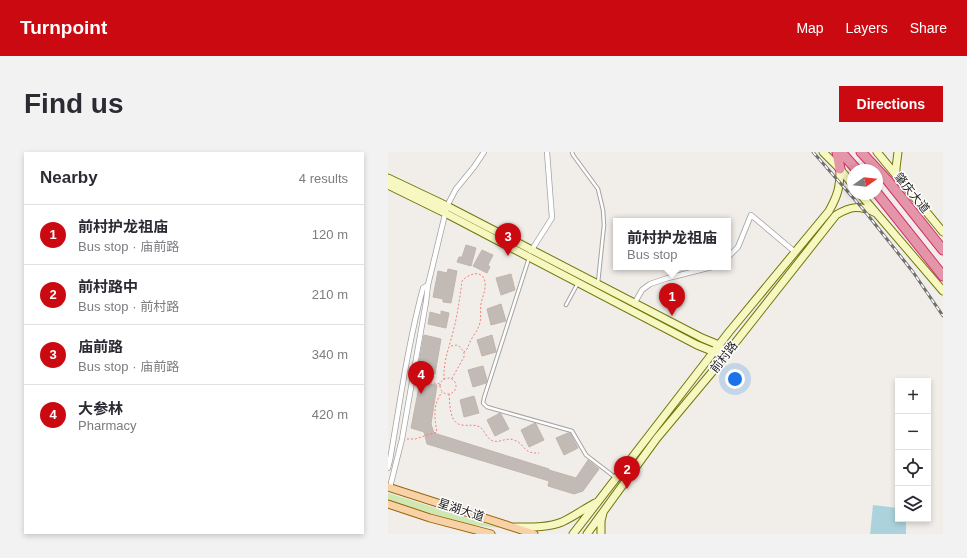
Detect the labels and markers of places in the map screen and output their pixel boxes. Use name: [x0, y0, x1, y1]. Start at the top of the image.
pin: 3: [495, 223, 521, 256]
pin: 1: [659, 283, 685, 316]
pin: 4: [408, 361, 434, 394]
pin: 2: [614, 456, 640, 489]

